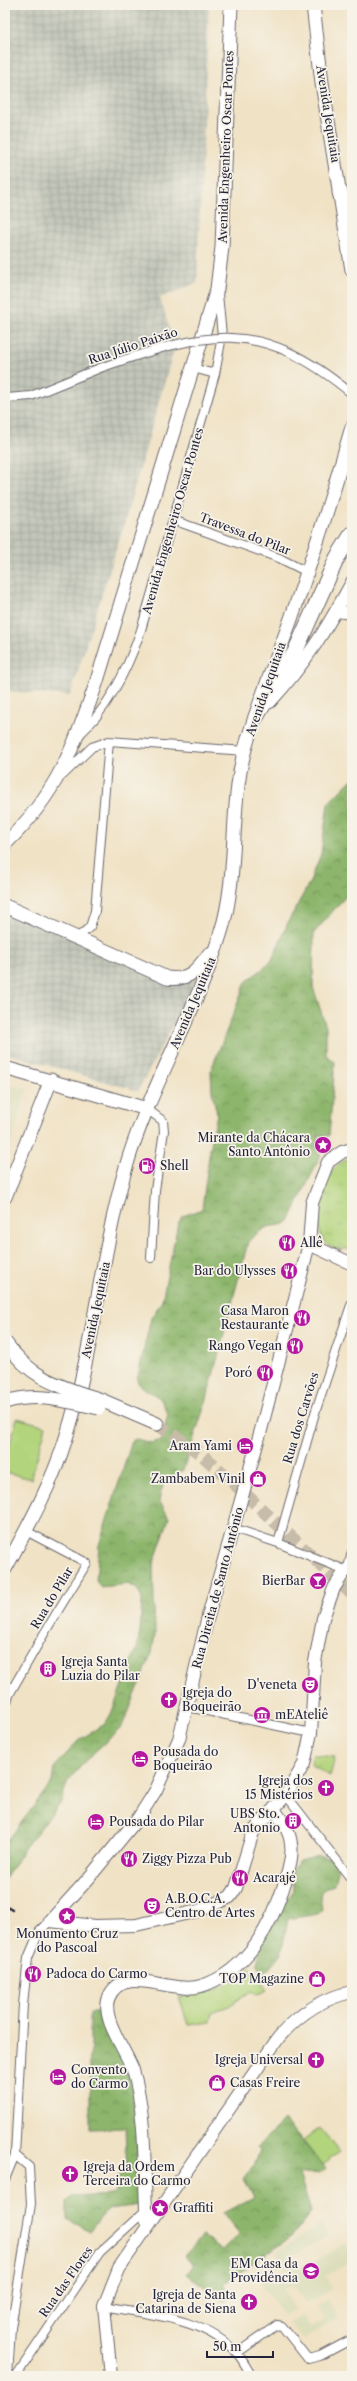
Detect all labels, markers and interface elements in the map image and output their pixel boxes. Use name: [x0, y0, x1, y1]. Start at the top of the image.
street label: Avenida Engenheiro Oscar Pontes: [215, 50, 236, 245]
street label: Avenida Jequitaia: [313, 63, 344, 164]
street label: Rua Júlio Paixão: [86, 324, 179, 367]
street label: Avenida Engenheiro Oscar Pontes: [138, 426, 206, 617]
street label: Travessa do Pilar: [198, 509, 293, 558]
street label: Avenida Jequitaia: [242, 639, 289, 739]
street label: Avenida Jequitaia: [166, 954, 219, 1052]
place label: Mirante da Chácara Santo Antônio: [197, 1130, 311, 1159]
place icon: Mirante da Chácara Santo Antônio: [313, 1135, 333, 1155]
fuel station icon: Shell: [137, 1156, 157, 1176]
place label: Shell: [160, 1158, 189, 1173]
restaurant icon: Allê: [277, 1233, 297, 1253]
place label: Allê: [299, 1235, 323, 1250]
street label: Avenida Jequitaia: [78, 1259, 113, 1361]
restaurant icon: Bar do Ulysses: [279, 1261, 299, 1281]
place label: Bar do Ulysses: [194, 1263, 276, 1278]
place label: Casa Maron Restaurante: [221, 1303, 289, 1332]
restaurant icon: Casa Maron Restaurante: [292, 1308, 312, 1328]
restaurant icon: Rango Vegan: [285, 1336, 305, 1356]
place label: Rango Vegan: [209, 1338, 282, 1353]
restaurant icon: Poró: [255, 1363, 275, 1383]
place label: Poró: [225, 1365, 252, 1380]
street label: Rua dos Carvões: [279, 1370, 322, 1465]
hotel icon: Aram Yami: [235, 1436, 255, 1456]
place label: Aram Yami: [168, 1438, 232, 1453]
shop icon: Zambabem Vinil: [248, 1469, 268, 1489]
place label: Zambabem Vinil: [151, 1471, 245, 1486]
street label: Rua Direita de Santo Antônio: [189, 1505, 246, 1670]
street label: Rua do Pilar: [27, 1564, 76, 1632]
bar icon: BierBar: [308, 1571, 328, 1591]
place label: BierBar: [262, 1573, 305, 1588]
place label: Igreja Santa Luzia do Pilar: [61, 1654, 140, 1683]
building icon: Igreja Santa Luzia do Pilar: [38, 1659, 58, 1679]
theatre icon: D'veneta: [300, 1675, 320, 1695]
place label: D'veneta: [247, 1677, 298, 1692]
place label: Igreja do Boqueirão: [182, 1685, 241, 1714]
church icon: Igreja do Boqueirão: [159, 1690, 179, 1710]
museum icon: mEAteliê: [252, 1705, 272, 1725]
place label: mEAteliê: [275, 1707, 328, 1722]
place label: Pousada do Boqueirão: [153, 1744, 218, 1773]
hotel icon: Pousada do Boqueirão: [130, 1749, 150, 1769]
place label: Igreja dos 15 Mistérios: [245, 1773, 313, 1802]
church icon: Igreja dos 15 Mistérios: [316, 1778, 336, 1798]
place label: UBS Sto. Antonio: [230, 1806, 280, 1835]
building icon: UBS Sto. Antonio: [283, 1811, 303, 1831]
hotel icon: Pousada do Pilar: [86, 1812, 106, 1832]
place label: Pousada do Pilar: [109, 1814, 204, 1829]
restaurant icon: Ziggy Pizza Pub: [119, 1849, 139, 1869]
place label: Ziggy Pizza Pub: [142, 1851, 232, 1866]
restaurant icon: Acarajé: [230, 1868, 250, 1888]
place label: Acarajé: [252, 1870, 296, 1885]
place label: A.B.O.C.A. Centro de Artes: [164, 1891, 255, 1920]
theatre icon: A.B.O.C.A. Centro de Artes: [142, 1896, 162, 1916]
place icon: Monumento Cruz do Pascoal: [57, 1906, 77, 1926]
place label: Monumento Cruz do Pascoal: [16, 1926, 118, 1955]
restaurant icon: Padoca do Carmo: [23, 1964, 43, 1984]
place label: Padoca do Carmo: [46, 1966, 147, 1981]
shop icon: TOP Magazine: [307, 1969, 327, 1989]
place label: TOP Magazine: [219, 1971, 304, 1986]
church icon: Igreja Universal: [306, 2050, 326, 2070]
place label: Igreja Universal: [215, 2052, 303, 2067]
place label: Convento do Carmo: [71, 2062, 128, 2091]
hotel icon: Convento do Carmo: [48, 2067, 68, 2087]
shop icon: Casas Freire: [207, 2073, 227, 2093]
place label: Casas Freire: [230, 2075, 300, 2090]
place label: Igreja da Ordem Terceira do Carmo: [83, 2159, 191, 2188]
church icon: Igreja da Ordem Terceira do Carmo: [60, 2164, 80, 2184]
place icon: Graffiti: [150, 2198, 170, 2218]
place label: Graffiti: [173, 2200, 214, 2215]
street label: Rua das Flores: [36, 2243, 96, 2320]
place label: EM Casa da Providência: [230, 2256, 299, 2285]
school or university icon: EM Casa da Providência: [301, 2261, 321, 2281]
place label: Igreja de Santa Catarina de Siena: [136, 2287, 237, 2316]
church icon: Igreja de Santa Catarina de Siena: [239, 2292, 259, 2312]
scale bar: [207, 2333, 273, 2359]
text: 50 m: [213, 2339, 242, 2354]

